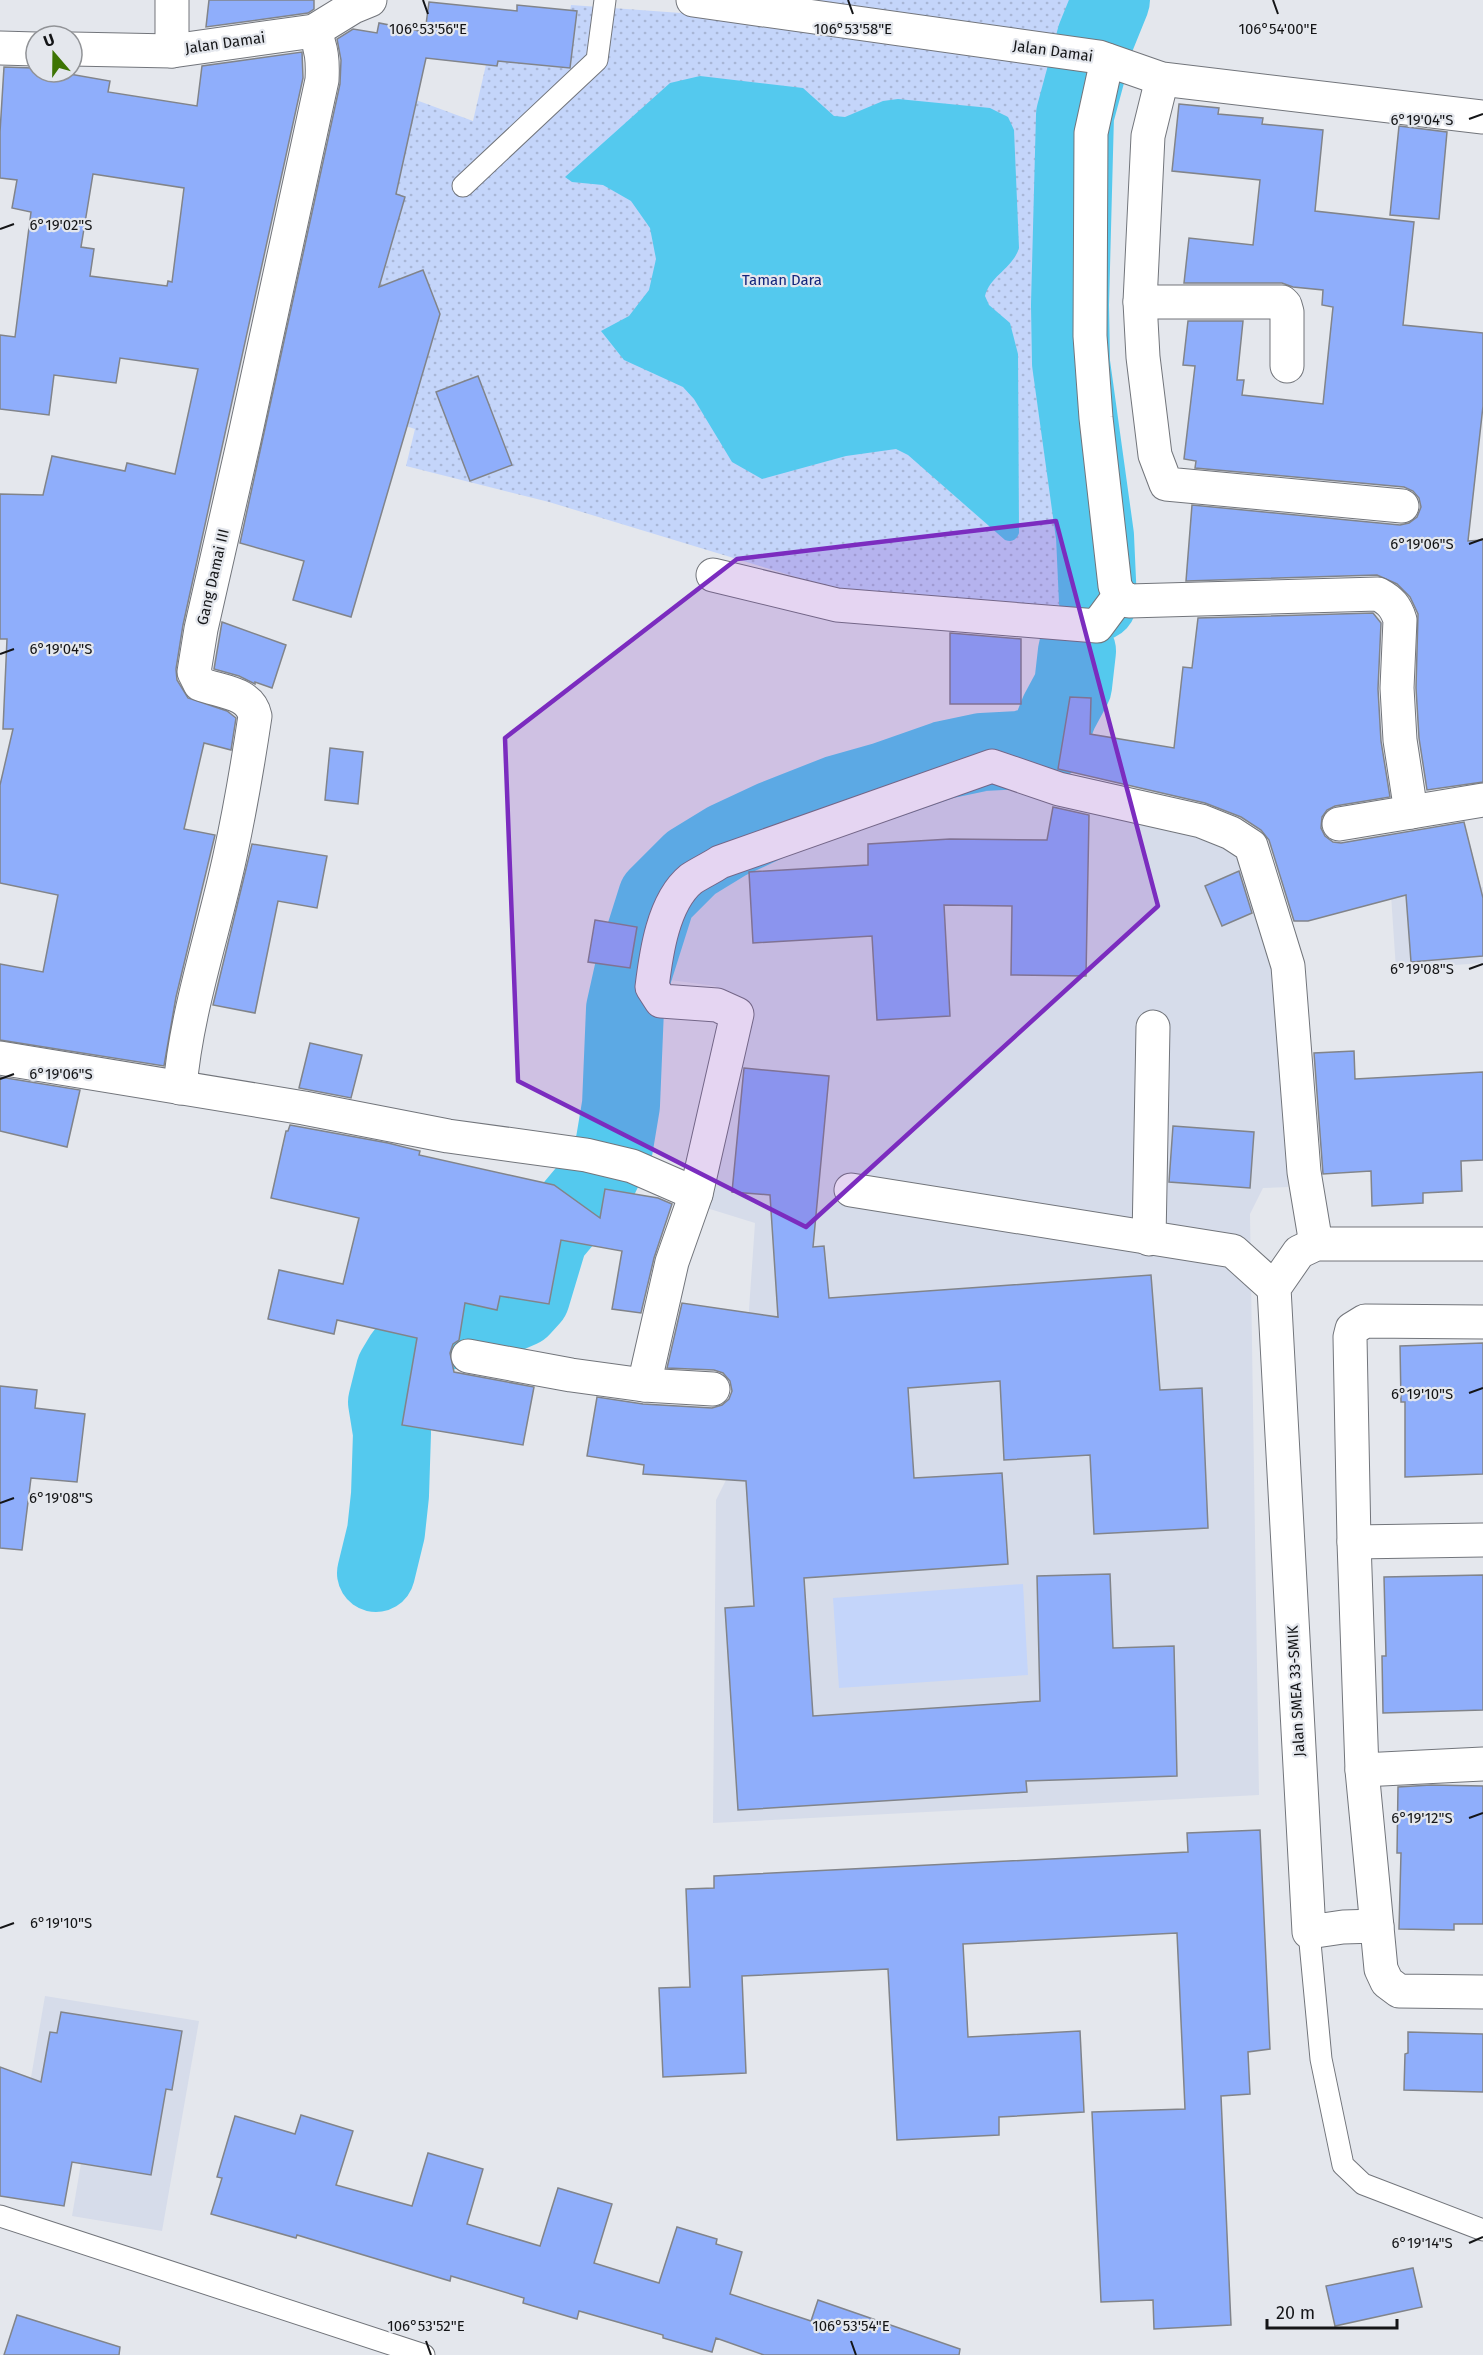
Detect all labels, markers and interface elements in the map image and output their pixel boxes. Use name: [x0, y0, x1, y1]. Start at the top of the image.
text: 106°53'56"E: [389, 20, 467, 38]
text: 106°53'58"E: [814, 20, 892, 38]
text: 106°54'00"E: [1238, 20, 1318, 38]
north arrow: [24, 24, 84, 84]
street label: Jalan Damai: [184, 28, 266, 58]
text: U: [41, 30, 57, 51]
street label: Jalan Damai: [1012, 36, 1094, 66]
text: 6°19'04"S: [1391, 111, 1453, 129]
text: 6°19'02"S: [30, 216, 92, 234]
park label: Taman Dara: [742, 271, 822, 289]
street label: Gang Damai III: [193, 527, 233, 627]
text: 6°19'06"S: [1390, 535, 1454, 553]
text: 6°19'04"S: [30, 640, 92, 658]
text: 6°19'08"S: [1390, 960, 1454, 978]
text: 6°19'06"S: [29, 1065, 93, 1083]
text: 6°19'10"S: [1391, 1385, 1453, 1403]
text: 6°19'08"S: [29, 1489, 93, 1507]
street label: Jalan SMEA 33-SMIK: [1284, 1625, 1308, 1757]
text: 6°19'12"S: [1391, 1809, 1453, 1827]
text: 6°19'10"S: [30, 1914, 92, 1932]
text: 6°19'14"S: [1391, 2234, 1453, 2252]
scale bar: [1267, 2292, 1398, 2330]
text: 20 m: [1276, 2302, 1315, 2324]
text: 106°53'52"E: [387, 2317, 465, 2335]
text: 106°53'54"E: [812, 2317, 890, 2335]

